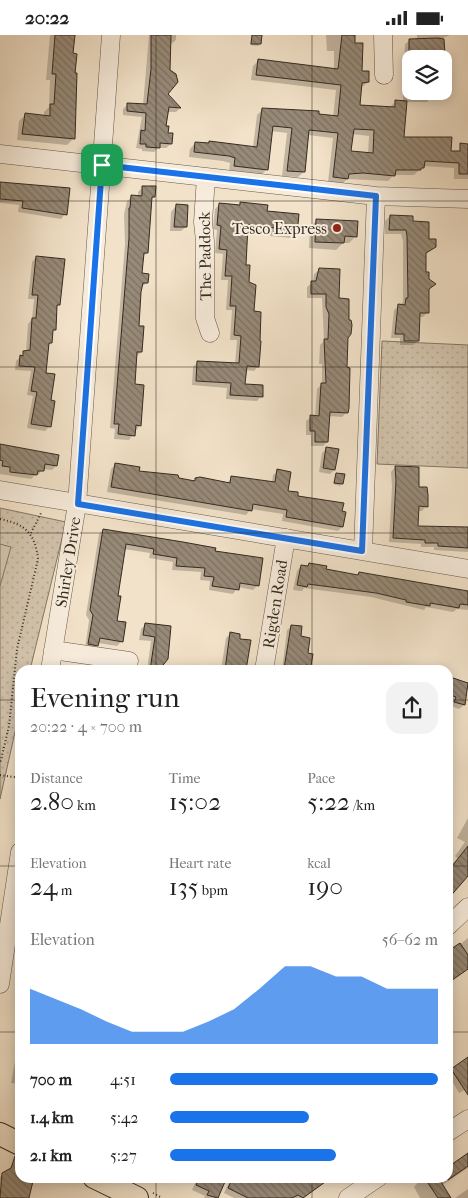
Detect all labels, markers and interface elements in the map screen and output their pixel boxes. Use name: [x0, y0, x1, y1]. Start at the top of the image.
text: 20:22: [25, 7, 69, 29]
map controls: [402, 50, 452, 100]
button: layers: [402, 50, 452, 100]
pin: [81, 144, 123, 186]
icon: arrive: [88, 151, 116, 179]
street label: The Paddock: [195, 211, 215, 301]
place label: Tesco Express: [232, 219, 327, 238]
marker: Tesco Express: [331, 222, 343, 234]
street label: Shirley Drive: [51, 515, 85, 609]
street label: Rigden Road: [259, 558, 291, 650]
text: Evening run: [30, 681, 180, 714]
button: share: [386, 682, 438, 734]
text: 20:22 · 4 × 700 m: [30, 717, 142, 736]
text: Distance: [30, 770, 83, 787]
text: Time: [169, 770, 200, 787]
text: Pace: [307, 770, 335, 787]
text: 2.80: [30, 787, 74, 816]
text: 15:02: [169, 787, 221, 816]
text: 5:22: [307, 787, 350, 816]
text: km: [74, 797, 96, 814]
text: /km: [350, 797, 375, 814]
text: Elevation: [30, 855, 87, 872]
text: Heart rate: [169, 855, 231, 872]
text: kcal: [307, 855, 331, 872]
text: 24: [30, 872, 58, 901]
text: 135: [169, 872, 199, 901]
text: 190: [307, 872, 343, 901]
text: m: [58, 882, 72, 899]
text: bpm: [199, 882, 228, 899]
text: Elevation: [30, 930, 95, 949]
text: 56–62 m: [382, 930, 438, 949]
text: 700 m: [30, 1070, 72, 1089]
text: 4:51: [110, 1070, 136, 1089]
text: 1.4 km: [30, 1108, 74, 1127]
text: 5:42: [110, 1108, 138, 1127]
text: 2.1 km: [30, 1146, 72, 1165]
text: 5:27: [110, 1146, 137, 1165]

